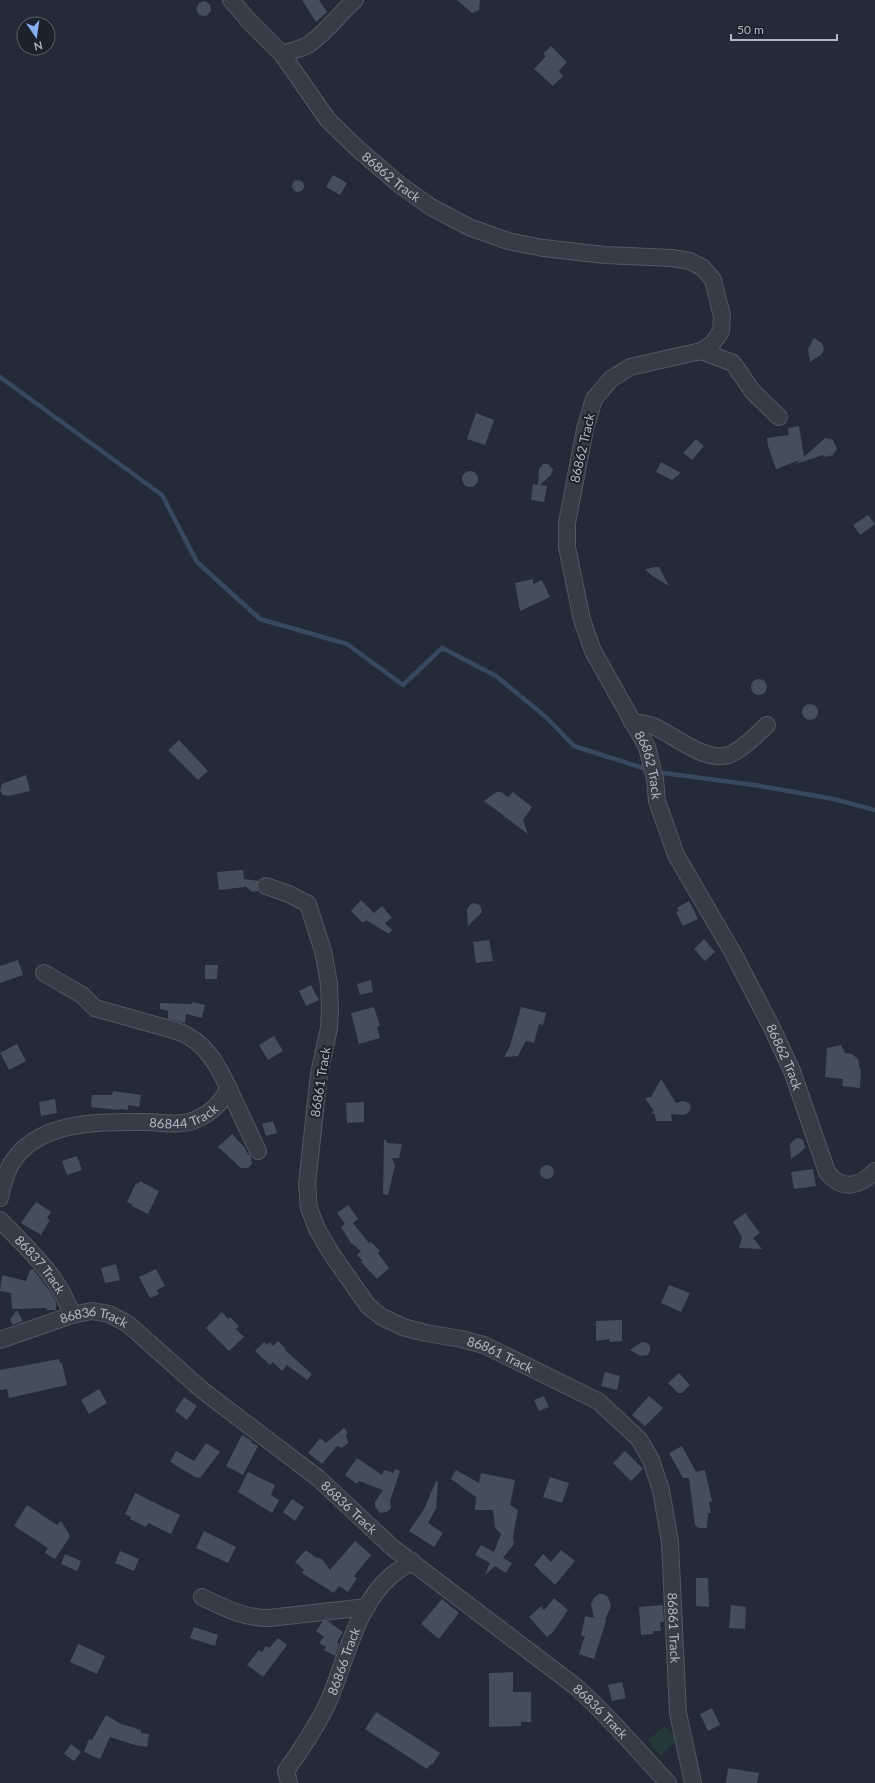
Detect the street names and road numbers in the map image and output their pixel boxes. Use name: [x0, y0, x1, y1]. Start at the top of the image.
street label: 86862 Track: [359, 148, 424, 205]
street label: 86862 Track: [566, 411, 598, 484]
street label: 86862 Track: [631, 728, 665, 800]
street label: 86862 Track: [763, 1021, 806, 1093]
street label: 86861 Track: [307, 1045, 333, 1118]
street label: 86844 Track: [149, 1100, 221, 1132]
street label: 86837 Track: [12, 1232, 69, 1297]
street label: 86836 Track: [57, 1303, 131, 1331]
street label: 86861 Track: [466, 1333, 536, 1376]
street label: 86836 Track: [318, 1477, 381, 1538]
street label: 86861 Track: [664, 1592, 684, 1664]
street label: 86866 Track: [324, 1624, 363, 1697]
street label: 86836 Track: [570, 1680, 632, 1742]

